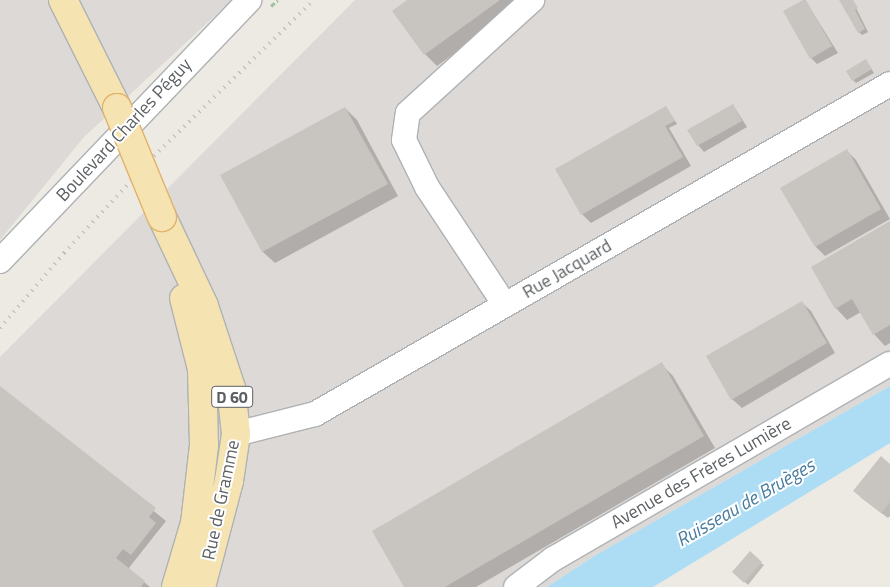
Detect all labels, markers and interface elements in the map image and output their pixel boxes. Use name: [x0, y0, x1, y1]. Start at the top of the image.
street label: Boulevard Charles Péguy: [52, 54, 196, 206]
street label: Rue Jacquard: [519, 235, 615, 303]
road number: D 60: [211, 384, 253, 411]
street label: Avenue des Frères Lumière: [607, 413, 795, 533]
street label: Rue de Gramme: [198, 438, 244, 562]
water label: Ruisseau de Bruèges: [672, 453, 818, 551]

